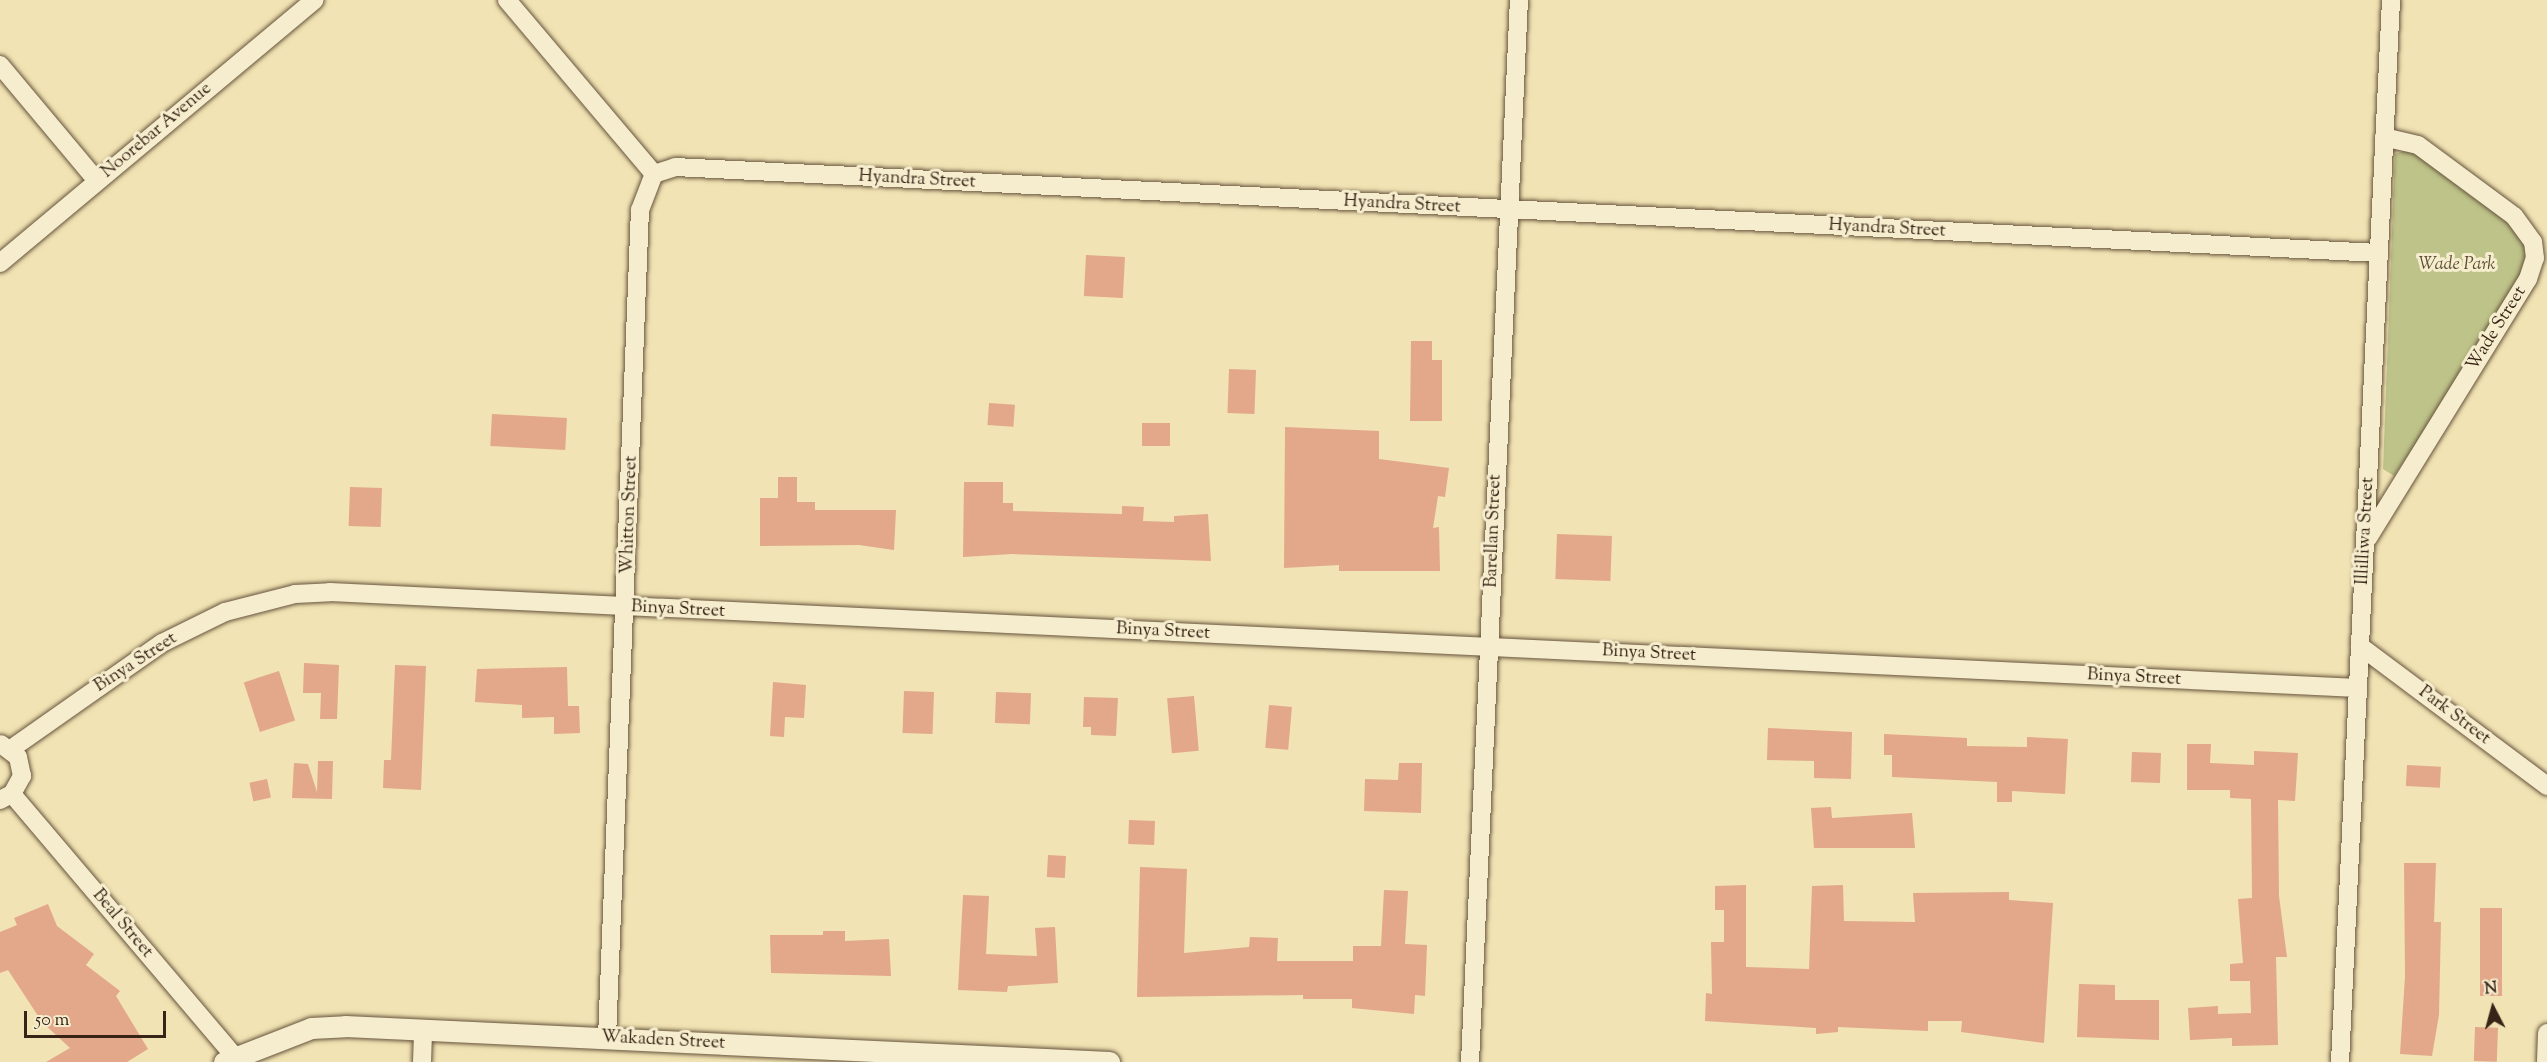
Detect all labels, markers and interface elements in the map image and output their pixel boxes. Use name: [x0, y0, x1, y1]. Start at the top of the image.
street label: Noorebar Avenue: [97, 79, 217, 183]
street label: Hyandra Street: [858, 166, 976, 194]
street label: Hyandra Street: [1343, 191, 1461, 219]
street label: Hyandra Street: [1828, 215, 1946, 243]
park label: Wade Park: [2418, 254, 2496, 276]
street label: Wade Street: [2462, 283, 2532, 375]
street label: Whitton Street: [617, 455, 643, 575]
street label: Barellan Street: [1481, 474, 1507, 588]
street label: Illilliwa Street: [2352, 476, 2380, 586]
street label: Binya Street: [630, 597, 726, 623]
street label: Binya Street: [1115, 619, 1211, 645]
street label: Binya Street: [91, 628, 181, 698]
street label: Binya Street: [1601, 641, 1697, 667]
street label: Binya Street: [2086, 665, 2182, 691]
street label: Park Street: [2414, 682, 2494, 750]
street label: Beal Street: [87, 885, 157, 963]
text: N: [2484, 977, 2499, 1002]
north arrow: [2463, 978, 2523, 1038]
scale bar: [27, 999, 170, 1037]
text: 50 m: [35, 1008, 69, 1034]
street label: Wakaden Street: [600, 1027, 726, 1055]

